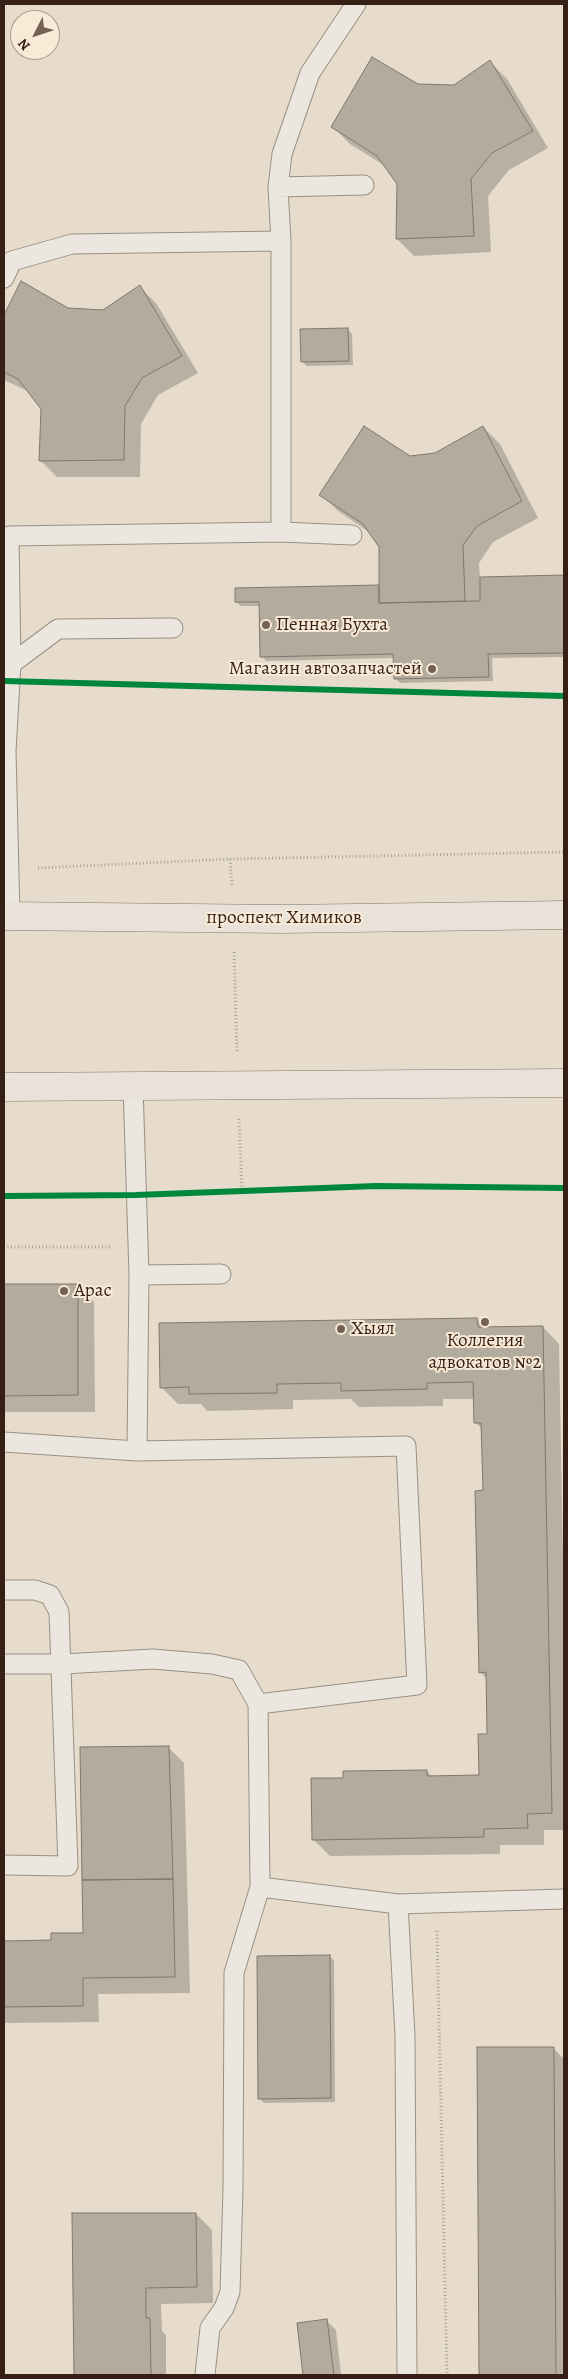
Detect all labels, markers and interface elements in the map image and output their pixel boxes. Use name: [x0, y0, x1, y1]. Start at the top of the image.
north arrow: [10, 10, 60, 60]
text: N: [14, 34, 35, 55]
place label: Пенная Бухта: [276, 614, 388, 636]
marker: Пенная Бухта: [260, 619, 272, 631]
place label: Магазин автозапчастей: [229, 658, 422, 680]
marker: Магазин автозапчастей: [426, 663, 438, 675]
street label: проспект Химиков: [206, 907, 362, 929]
place label: Арас: [74, 1280, 112, 1302]
marker: Арас: [58, 1285, 70, 1297]
marker: Коллегия адвокатов №2: [479, 1316, 491, 1328]
place label: Хыял: [351, 1318, 395, 1340]
marker: Хыял: [335, 1323, 347, 1335]
place label: Коллегия адвокатов №2: [429, 1330, 541, 1374]

